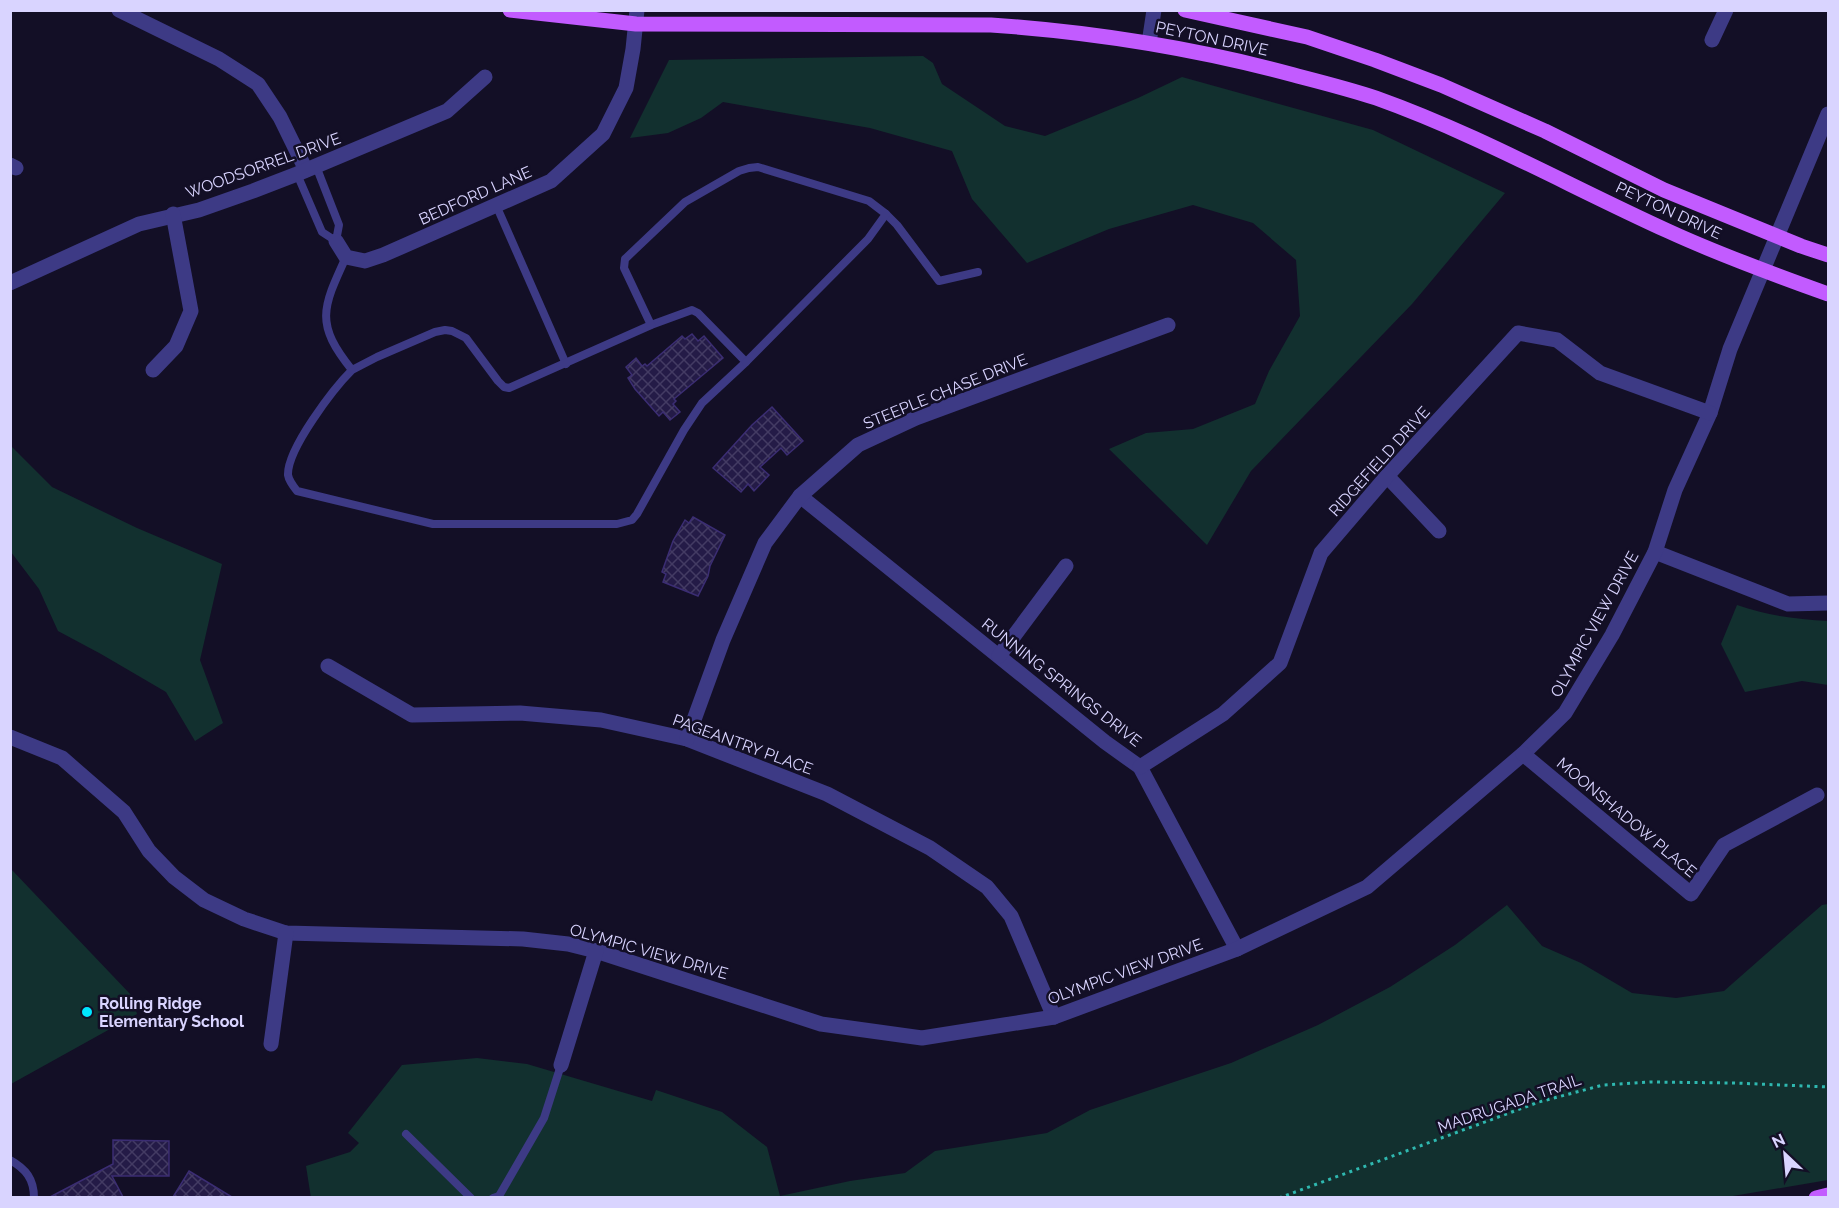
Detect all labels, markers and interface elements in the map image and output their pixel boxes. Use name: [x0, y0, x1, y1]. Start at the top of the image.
street label: PEYTON DRIVE: [1154, 17, 1270, 60]
street label: WOODSORREL DRIVE: [183, 128, 344, 202]
street label: BEDFORD LANE: [416, 162, 535, 229]
street label: PEYTON DRIVE: [1613, 178, 1725, 243]
street label: STEEPLE CHASE DRIVE: [860, 350, 1030, 433]
street label: RIDGEFIELD DRIVE: [1325, 402, 1434, 520]
street label: OLYMPIC VIEW DRIVE: [1546, 548, 1643, 700]
street label: RUNNING SPRINGS DRIVE: [978, 614, 1145, 751]
street label: PAGEANTRY PLACE: [670, 710, 816, 779]
street label: MOONSHADOW PLACE: [1553, 753, 1701, 882]
street label: OLYMPIC VIEW DRIVE: [568, 920, 730, 983]
street label: OLYMPIC VIEW DRIVE: [1045, 934, 1206, 1008]
place label: Rolling Ridge Elementary School: [99, 994, 245, 1031]
marker: Rolling Ridge Elementary School: [80, 1005, 94, 1019]
street label: MADRUGADA TRAIL: [1435, 1070, 1584, 1137]
north arrow: [1755, 1124, 1815, 1184]
text: N: [1769, 1130, 1788, 1152]

